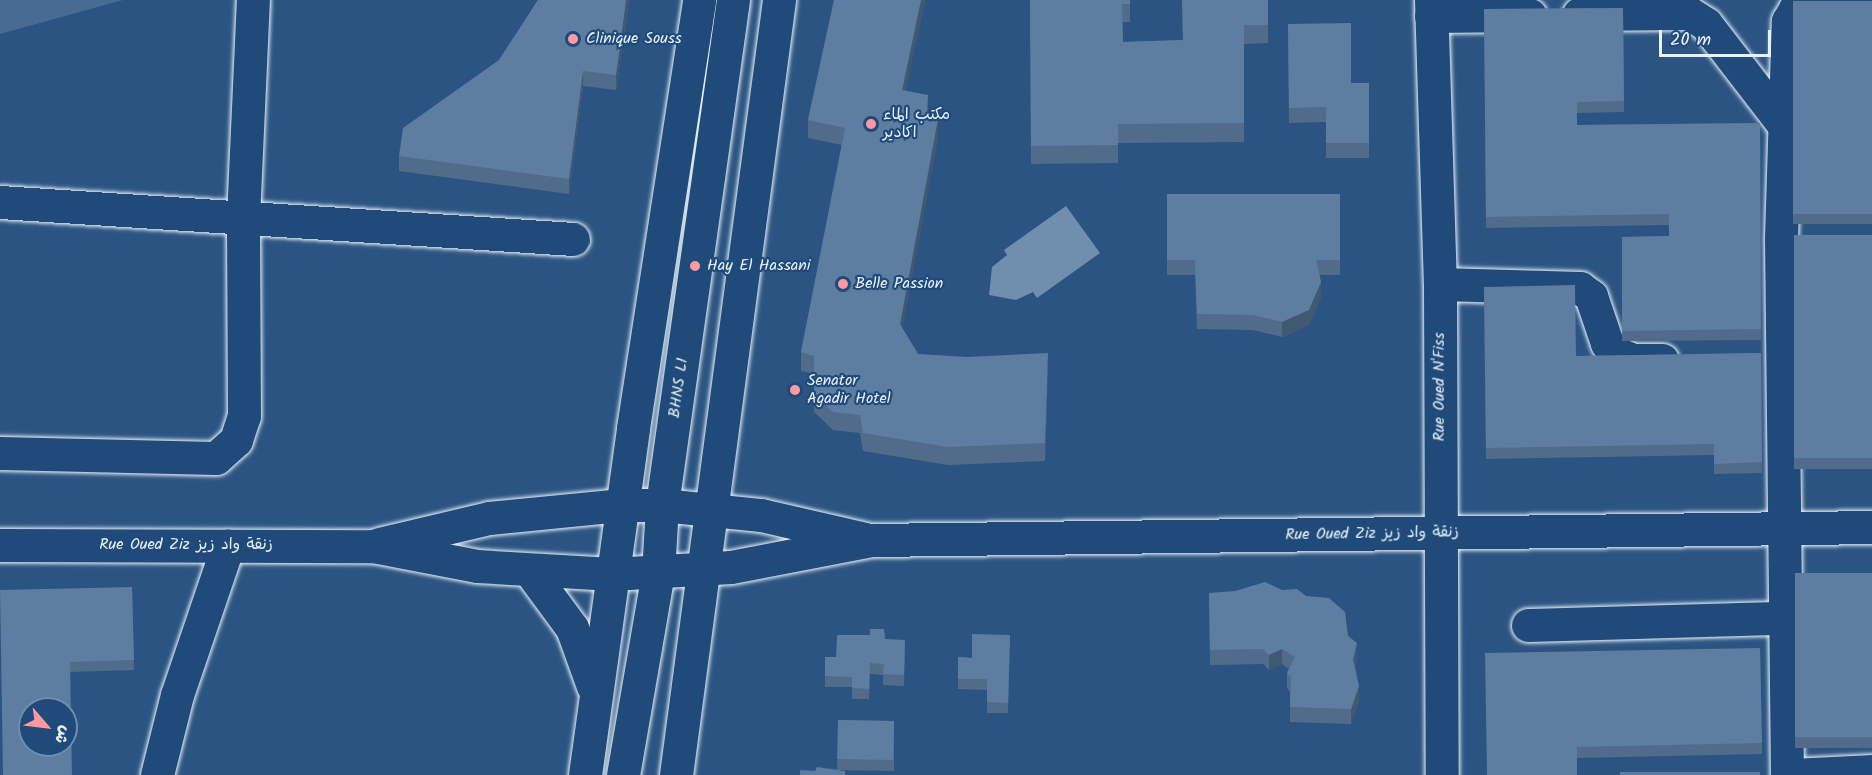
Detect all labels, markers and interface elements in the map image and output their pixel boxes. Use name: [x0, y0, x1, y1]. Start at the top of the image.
scale bar: [1662, 18, 1774, 56]
text: 20 m: [1670, 26, 1711, 55]
place label: Clinique Souss: [586, 29, 682, 49]
marker: Clinique Souss: [564, 30, 582, 48]
place label: مكتب الماء اكادير: [883, 105, 950, 143]
marker: مكتب الماء اكادير: [864, 117, 878, 131]
place label: Hay El Hassani: [707, 256, 811, 276]
marker: Hay El Hassani: [688, 259, 702, 273]
place label: Belle Passion: [855, 274, 943, 294]
marker: Belle Passion: [836, 277, 850, 291]
street label: Rue Oued N'Fiss: [1430, 333, 1450, 441]
street label: BHNS L1: [665, 357, 693, 419]
place label: Senator Agadir Hotel: [807, 371, 891, 409]
marker: Senator Agadir Hotel: [788, 383, 802, 397]
street label: Rue Oued Ziz زنقة واد زيز: [1285, 523, 1459, 545]
street label: Rue Oued Ziz زنقة واد زيز: [99, 535, 273, 555]
north arrow: [18, 697, 78, 757]
text: ش: [47, 721, 78, 748]

